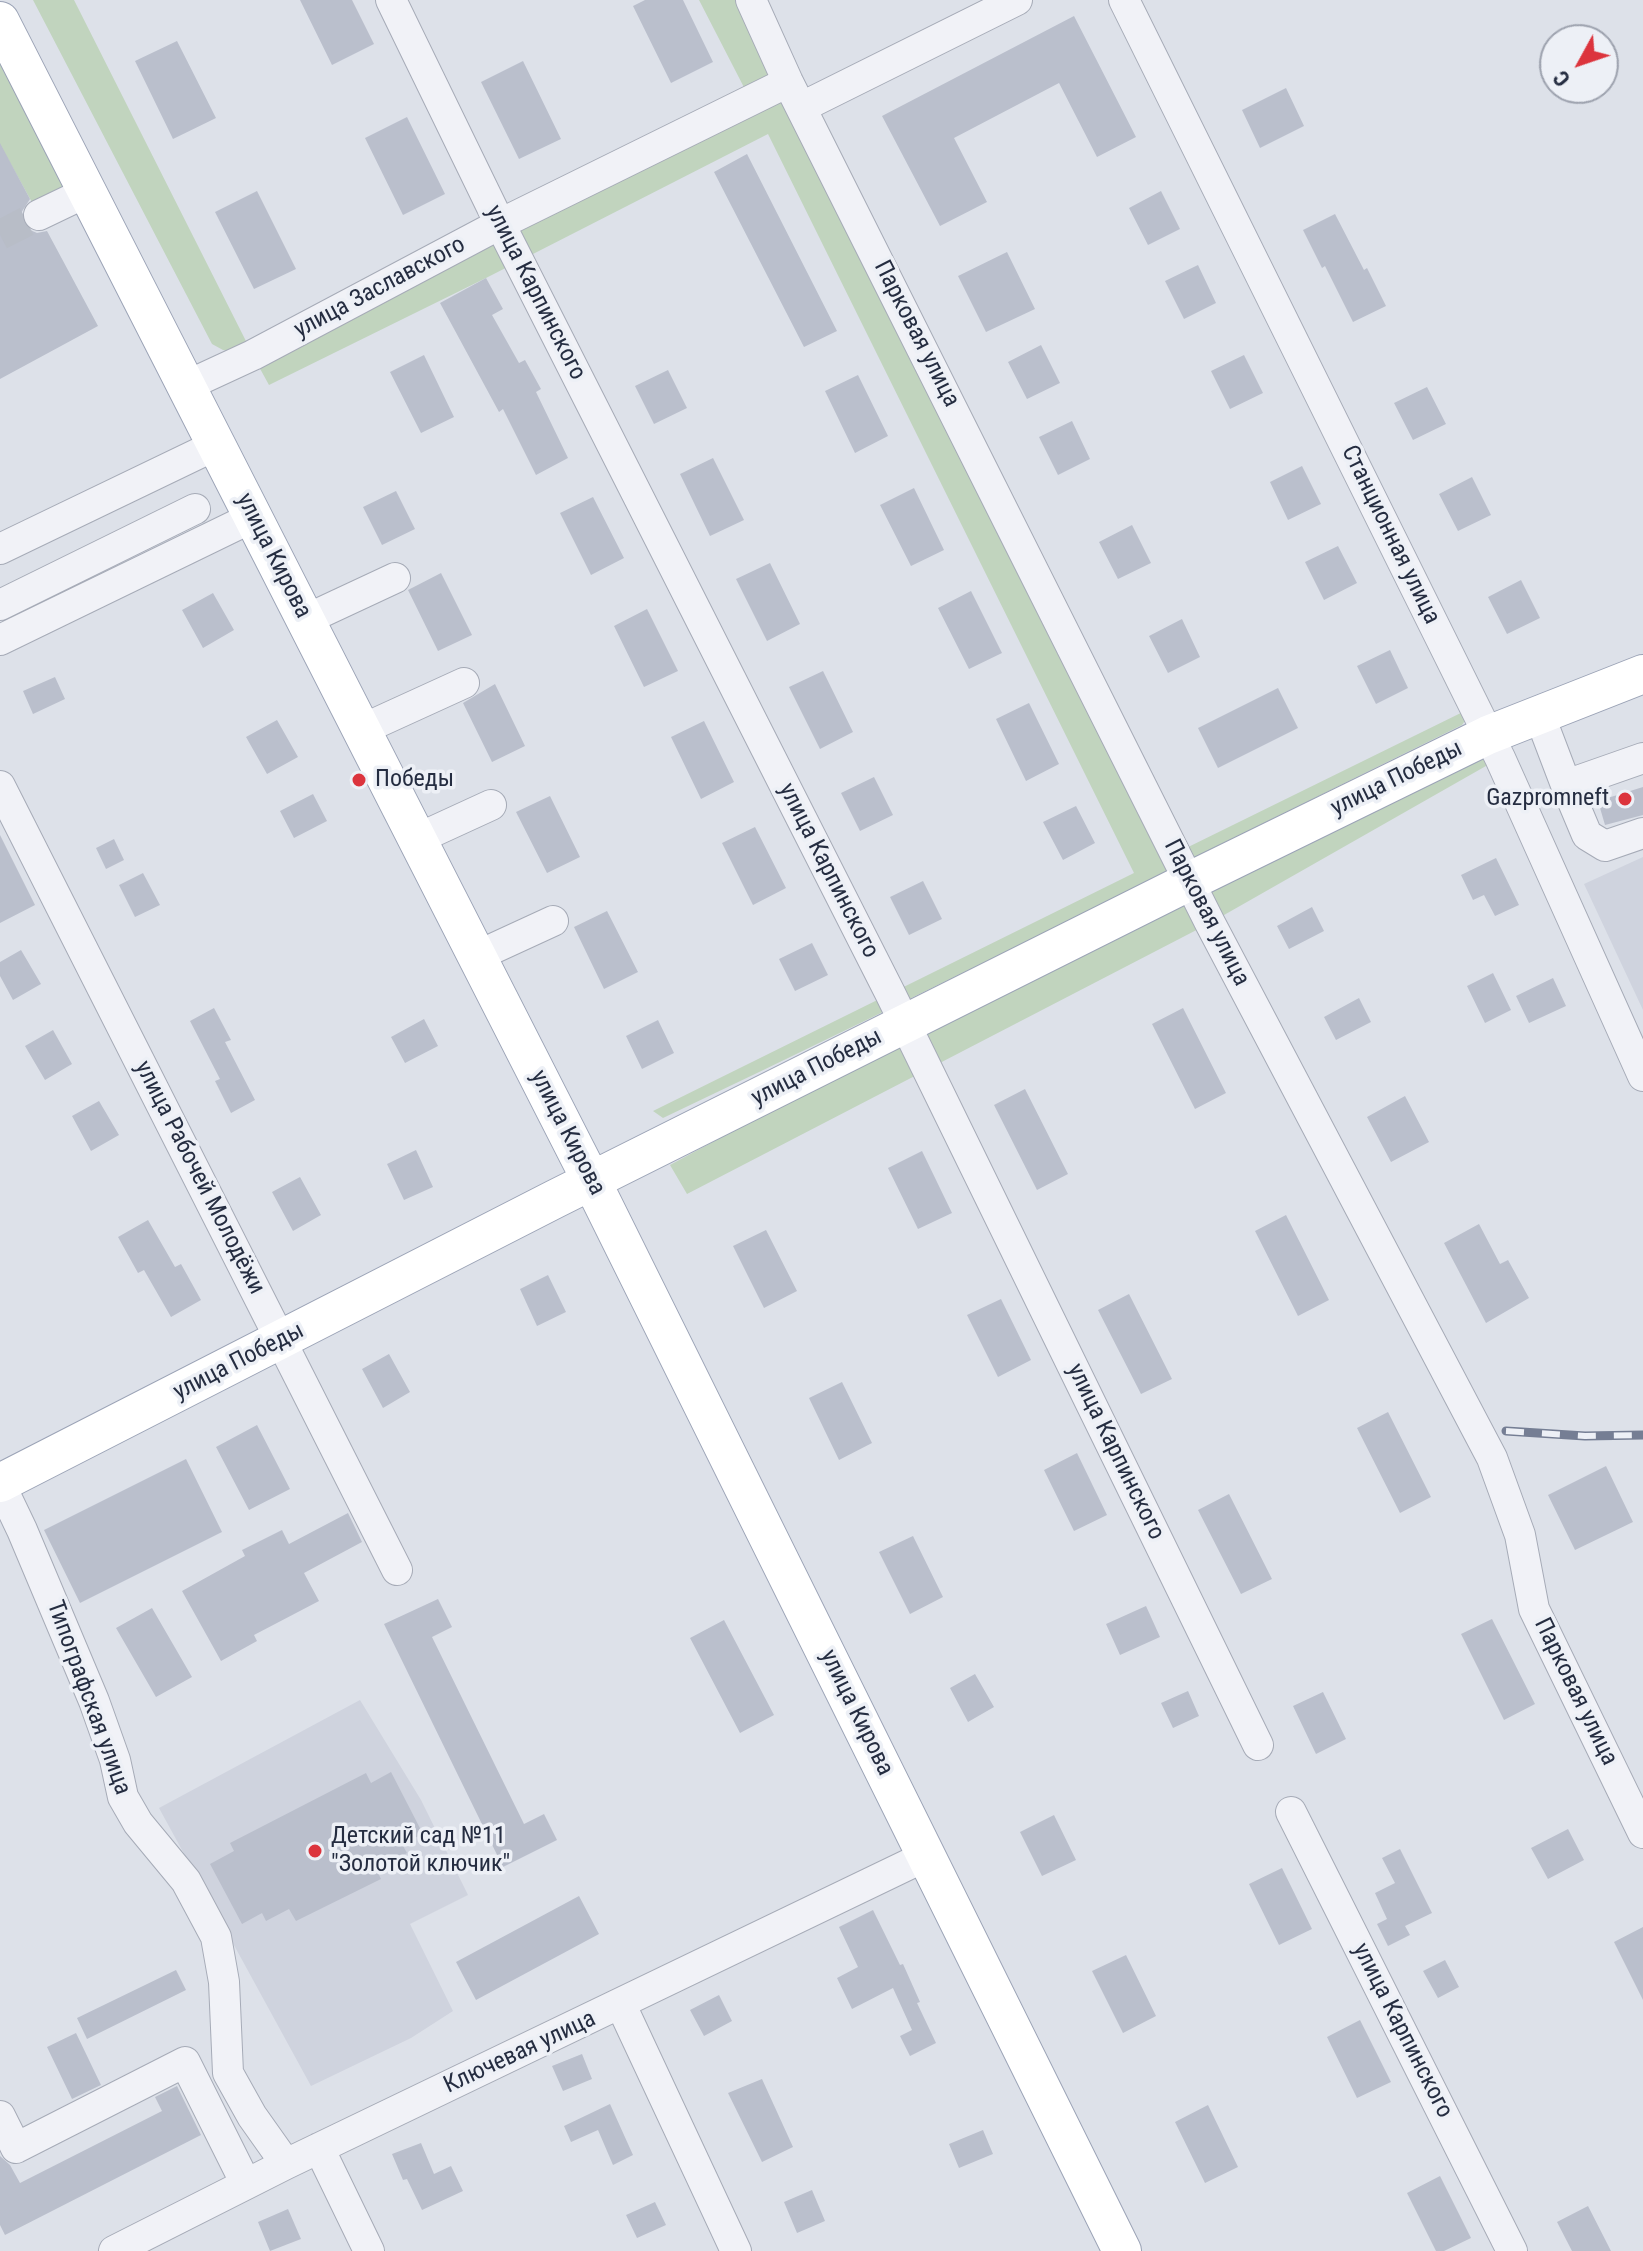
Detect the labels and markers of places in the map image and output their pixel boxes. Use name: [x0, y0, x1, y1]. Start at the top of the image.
place label: Победы: [375, 766, 454, 794]
marker: Победы: [350, 771, 368, 789]
place label: Gazpromneft: [1486, 785, 1609, 813]
marker: Gazpromneft: [1616, 790, 1634, 808]
place label: Детский сад №11 "Золотой ключик": [331, 1823, 510, 1879]
marker: Детский сад №11 "Золотой ключик": [306, 1842, 324, 1860]

